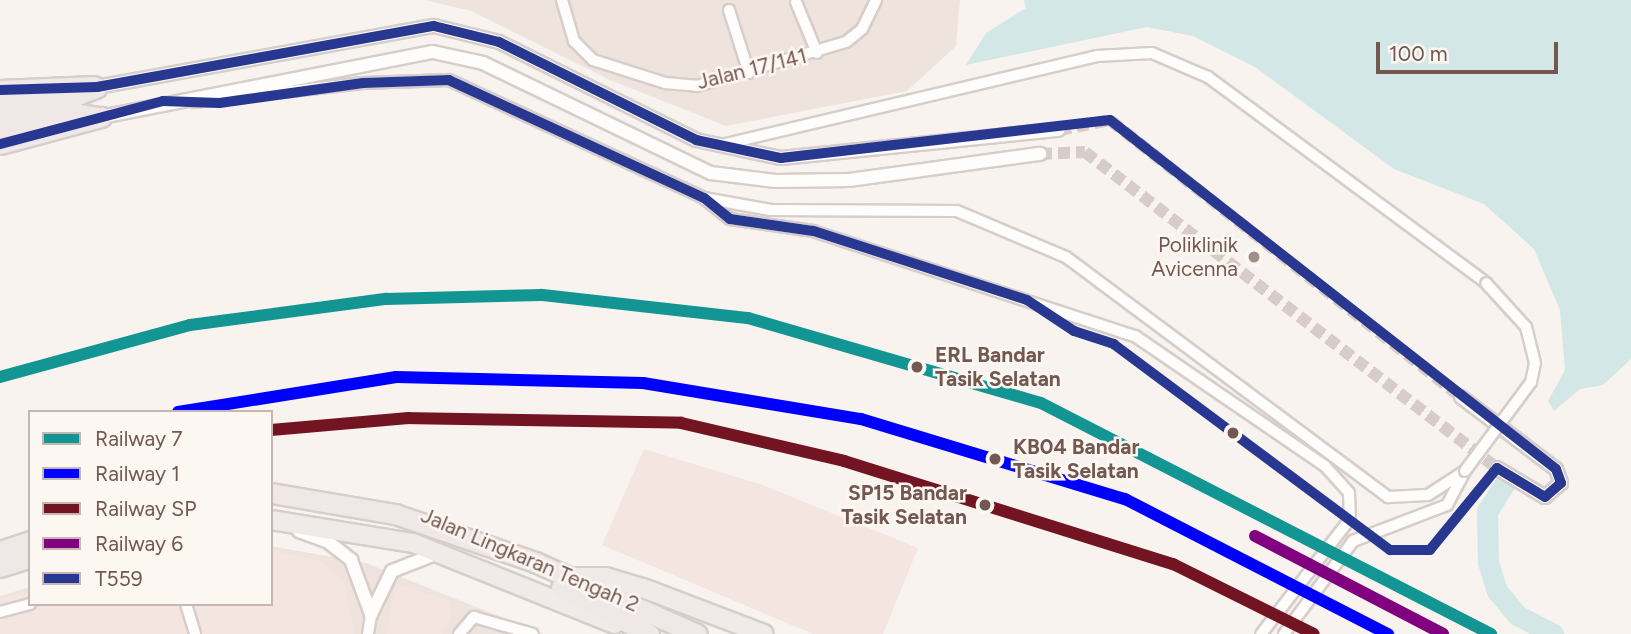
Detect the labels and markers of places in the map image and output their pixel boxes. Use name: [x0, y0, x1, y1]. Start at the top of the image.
place label: Poliklinik Avicenna: [1151, 232, 1238, 282]
marker: Poliklinik Avicenna: [1244, 247, 1264, 267]
place label: ERL Bandar Tasik Selatan: [935, 342, 1061, 392]
marker: ERL Bandar Tasik Selatan: [905, 355, 929, 379]
unlabelled marker: [1226, 426, 1240, 440]
place label: KB04 Bandar Tasik Selatan: [1013, 434, 1139, 484]
marker: KB04 Bandar Tasik Selatan: [983, 447, 1007, 471]
place label: SP15 Bandar Tasik Selatan: [841, 480, 967, 530]
marker: SP15 Bandar Tasik Selatan: [973, 493, 997, 517]

